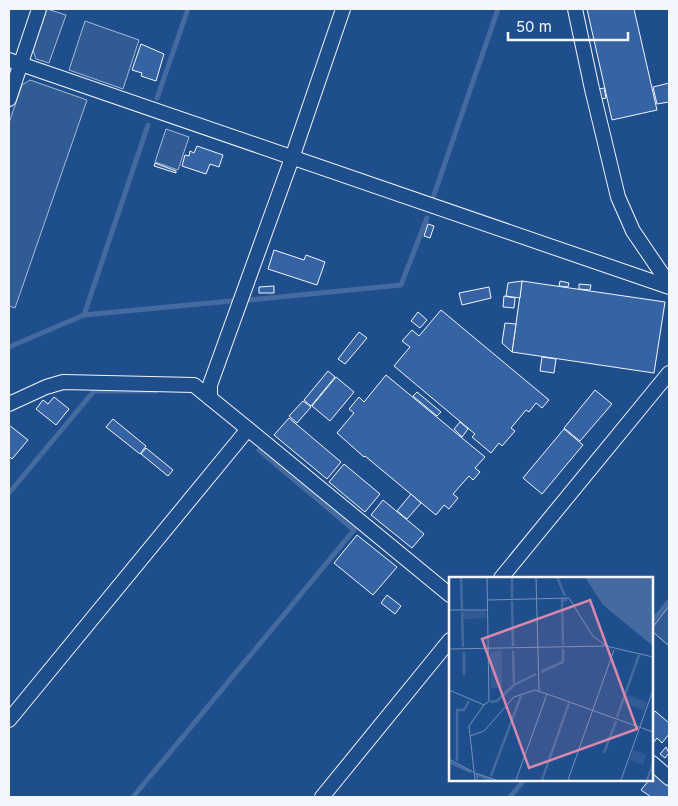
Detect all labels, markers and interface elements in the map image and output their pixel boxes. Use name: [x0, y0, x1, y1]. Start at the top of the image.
scale bar: [508, 10, 628, 42]
text: 50 m: [516, 17, 552, 36]
inset map: [449, 577, 653, 781]

